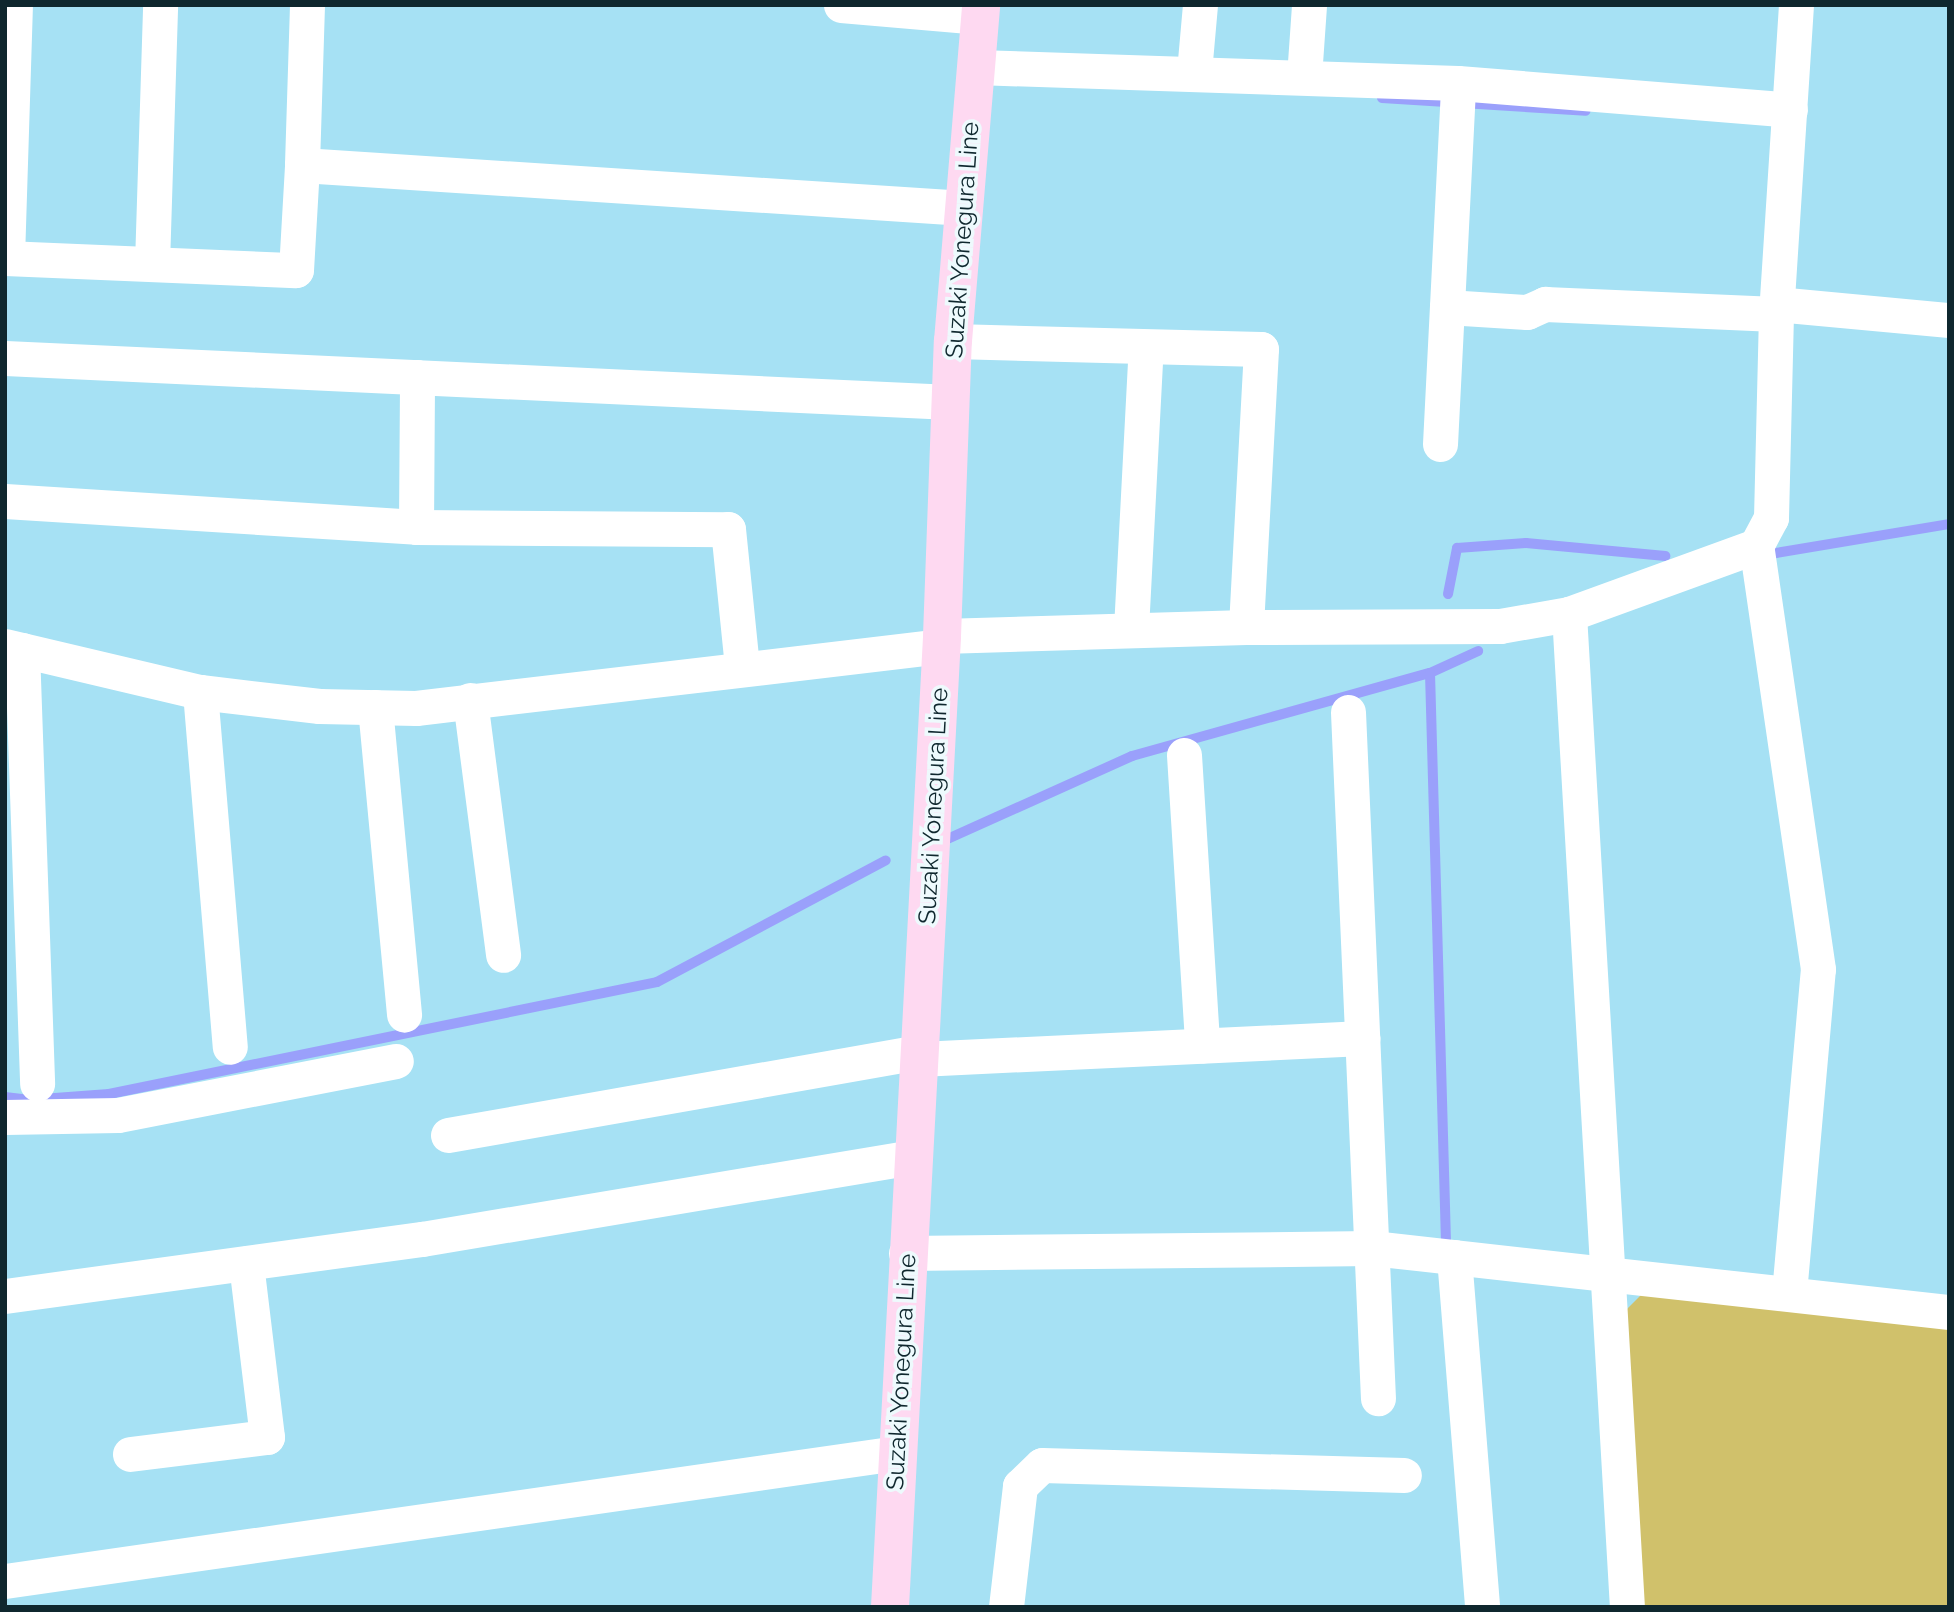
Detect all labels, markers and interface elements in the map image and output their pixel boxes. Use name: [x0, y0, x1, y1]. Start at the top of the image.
street label: Suzaki Yonegura Line: [939, 121, 985, 359]
street label: Suzaki Yonegura Line: [912, 687, 954, 925]
street label: Suzaki Yonegura Line: [880, 1253, 922, 1491]

